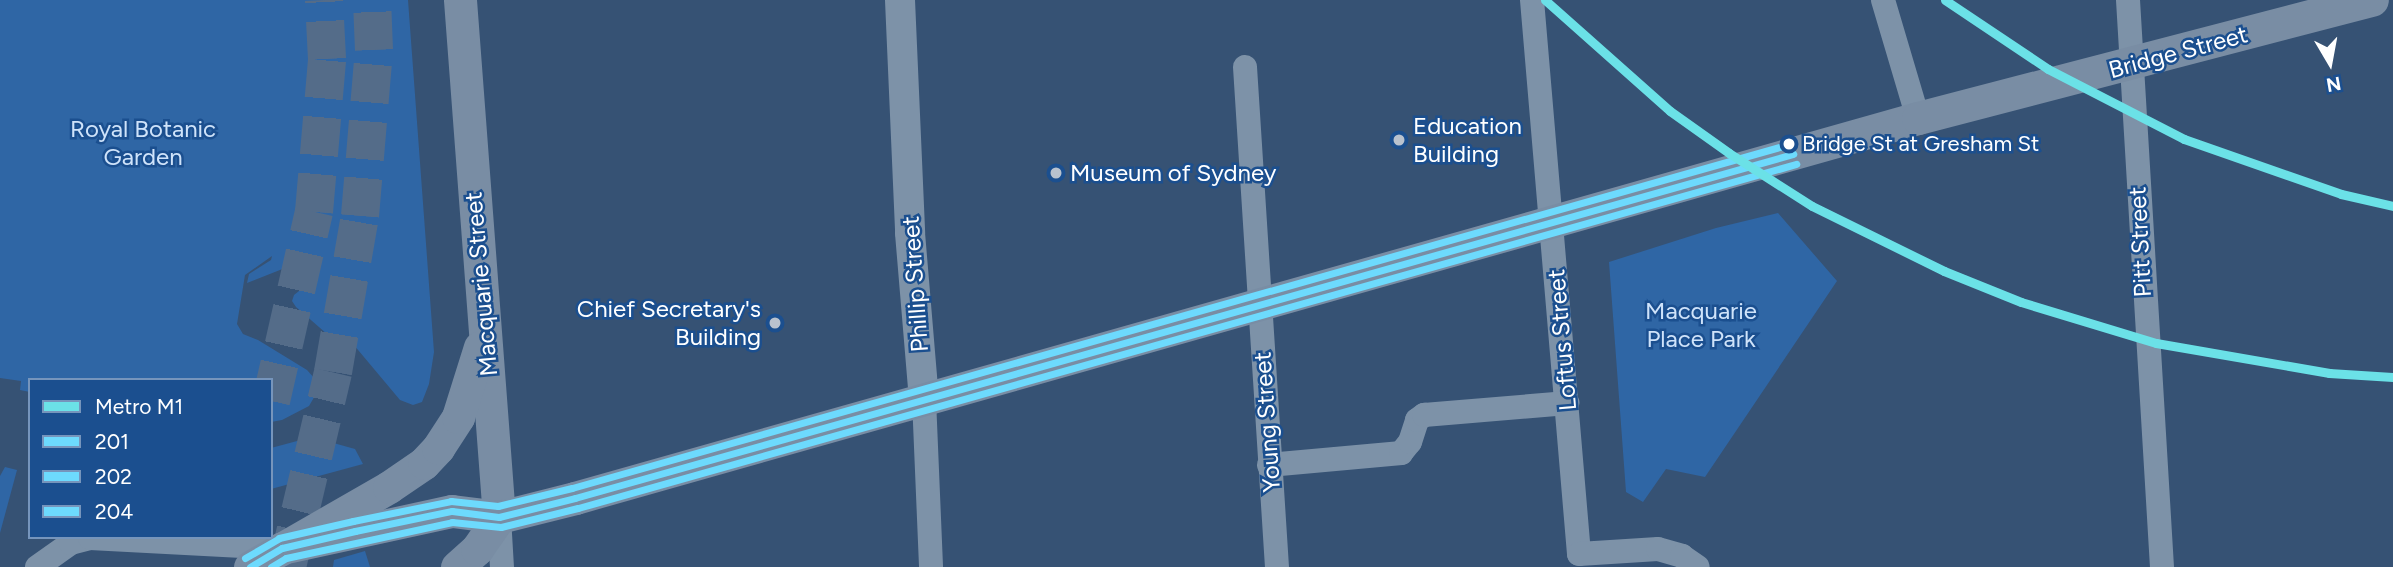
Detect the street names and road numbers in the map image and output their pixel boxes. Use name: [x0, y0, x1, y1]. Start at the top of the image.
street label: Bridge Street: [2105, 20, 2251, 84]
street label: Pitt Street: [2123, 186, 2157, 298]
street label: Macquarie Street: [459, 191, 503, 377]
street label: Phillip Street: [896, 215, 934, 353]
street label: Loftus Street: [1541, 268, 1583, 412]
street label: Young Street: [1248, 351, 1286, 493]

